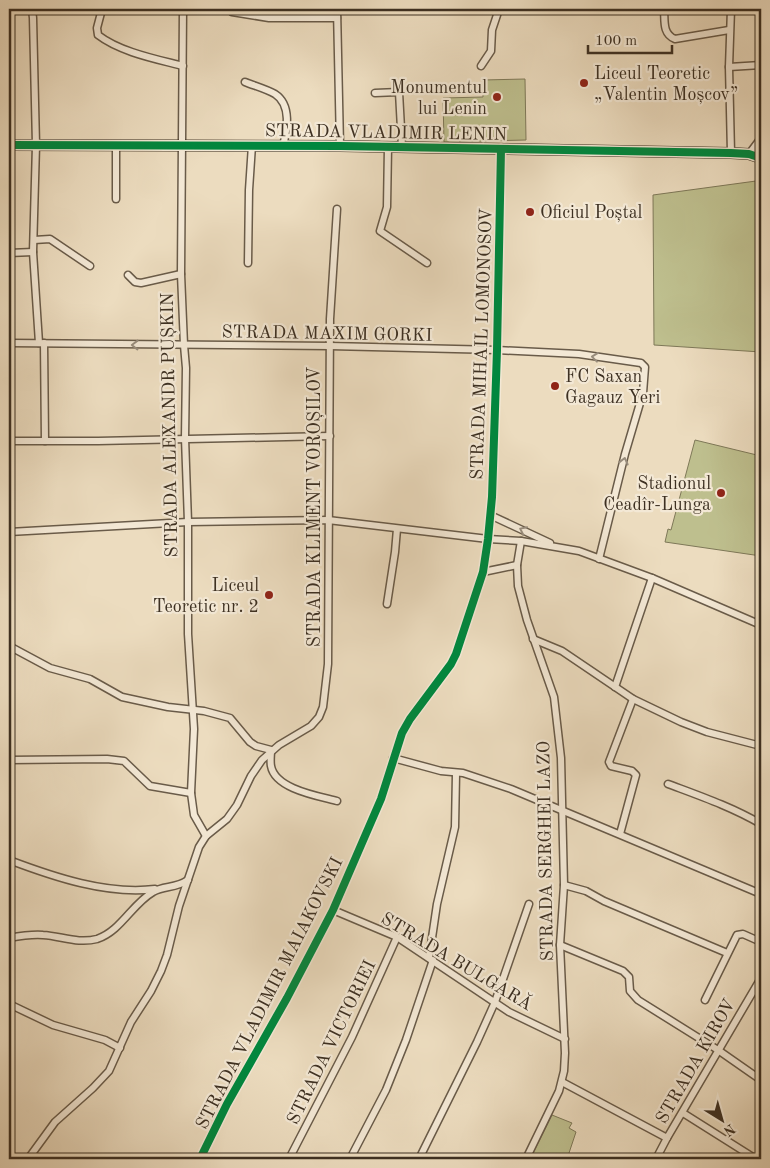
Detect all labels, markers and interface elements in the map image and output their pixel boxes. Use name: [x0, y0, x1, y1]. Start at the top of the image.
scale bar: [588, 22, 671, 54]
text: 100 m: [595, 34, 637, 49]
place label: Liceul Teoretic „Valentin Moșcov”: [594, 65, 738, 105]
marker: Liceul Teoretic „Valentin Moșcov”: [578, 77, 590, 89]
place label: Monumentul lui Lenin: [391, 79, 487, 118]
marker: Monumentul lui Lenin: [491, 91, 503, 103]
street label: STRADA VLADIMIR LENIN: [265, 122, 508, 144]
place label: Oficiul Poștal: [540, 204, 643, 223]
marker: Oficiul Poștal: [524, 206, 536, 218]
street label: STRADA MIHAIL LOMONOSOV: [468, 208, 496, 480]
street label: STRADA ALEXANDR PUȘKIN: [159, 292, 182, 558]
street label: STRADA MAXIM GORKI: [221, 323, 433, 345]
one-way arrow: [131, 339, 139, 350]
one-way arrow: [591, 352, 599, 362]
street label: STRADA KLIMENT VOROȘILOV: [306, 367, 325, 647]
place label: FC Saxan Gagauz Yeri: [565, 368, 661, 407]
marker: FC Saxan Gagauz Yeri: [549, 380, 561, 392]
one-way arrow: [618, 456, 629, 465]
place label: Stadionul Ceadîr-Lunga: [603, 475, 711, 514]
marker: Stadionul Ceadîr-Lunga: [715, 487, 727, 499]
one-way arrow: [519, 526, 528, 536]
place label: Liceul Teoretic nr. 2: [153, 577, 259, 616]
marker: Liceul Teoretic nr. 2: [263, 589, 275, 601]
street label: STRADA SERGHEI LAZO: [535, 741, 557, 961]
street label: STRADA VLADIMIR MAIAKOVSKI: [193, 854, 347, 1132]
street label: STRADA BULGARĂ: [378, 906, 538, 1014]
street label: STRADA VICTORIEI: [284, 957, 380, 1127]
street label: STRADA KIROV: [653, 996, 739, 1127]
north arrow: [698, 1096, 748, 1146]
text: N: [720, 1121, 738, 1139]

